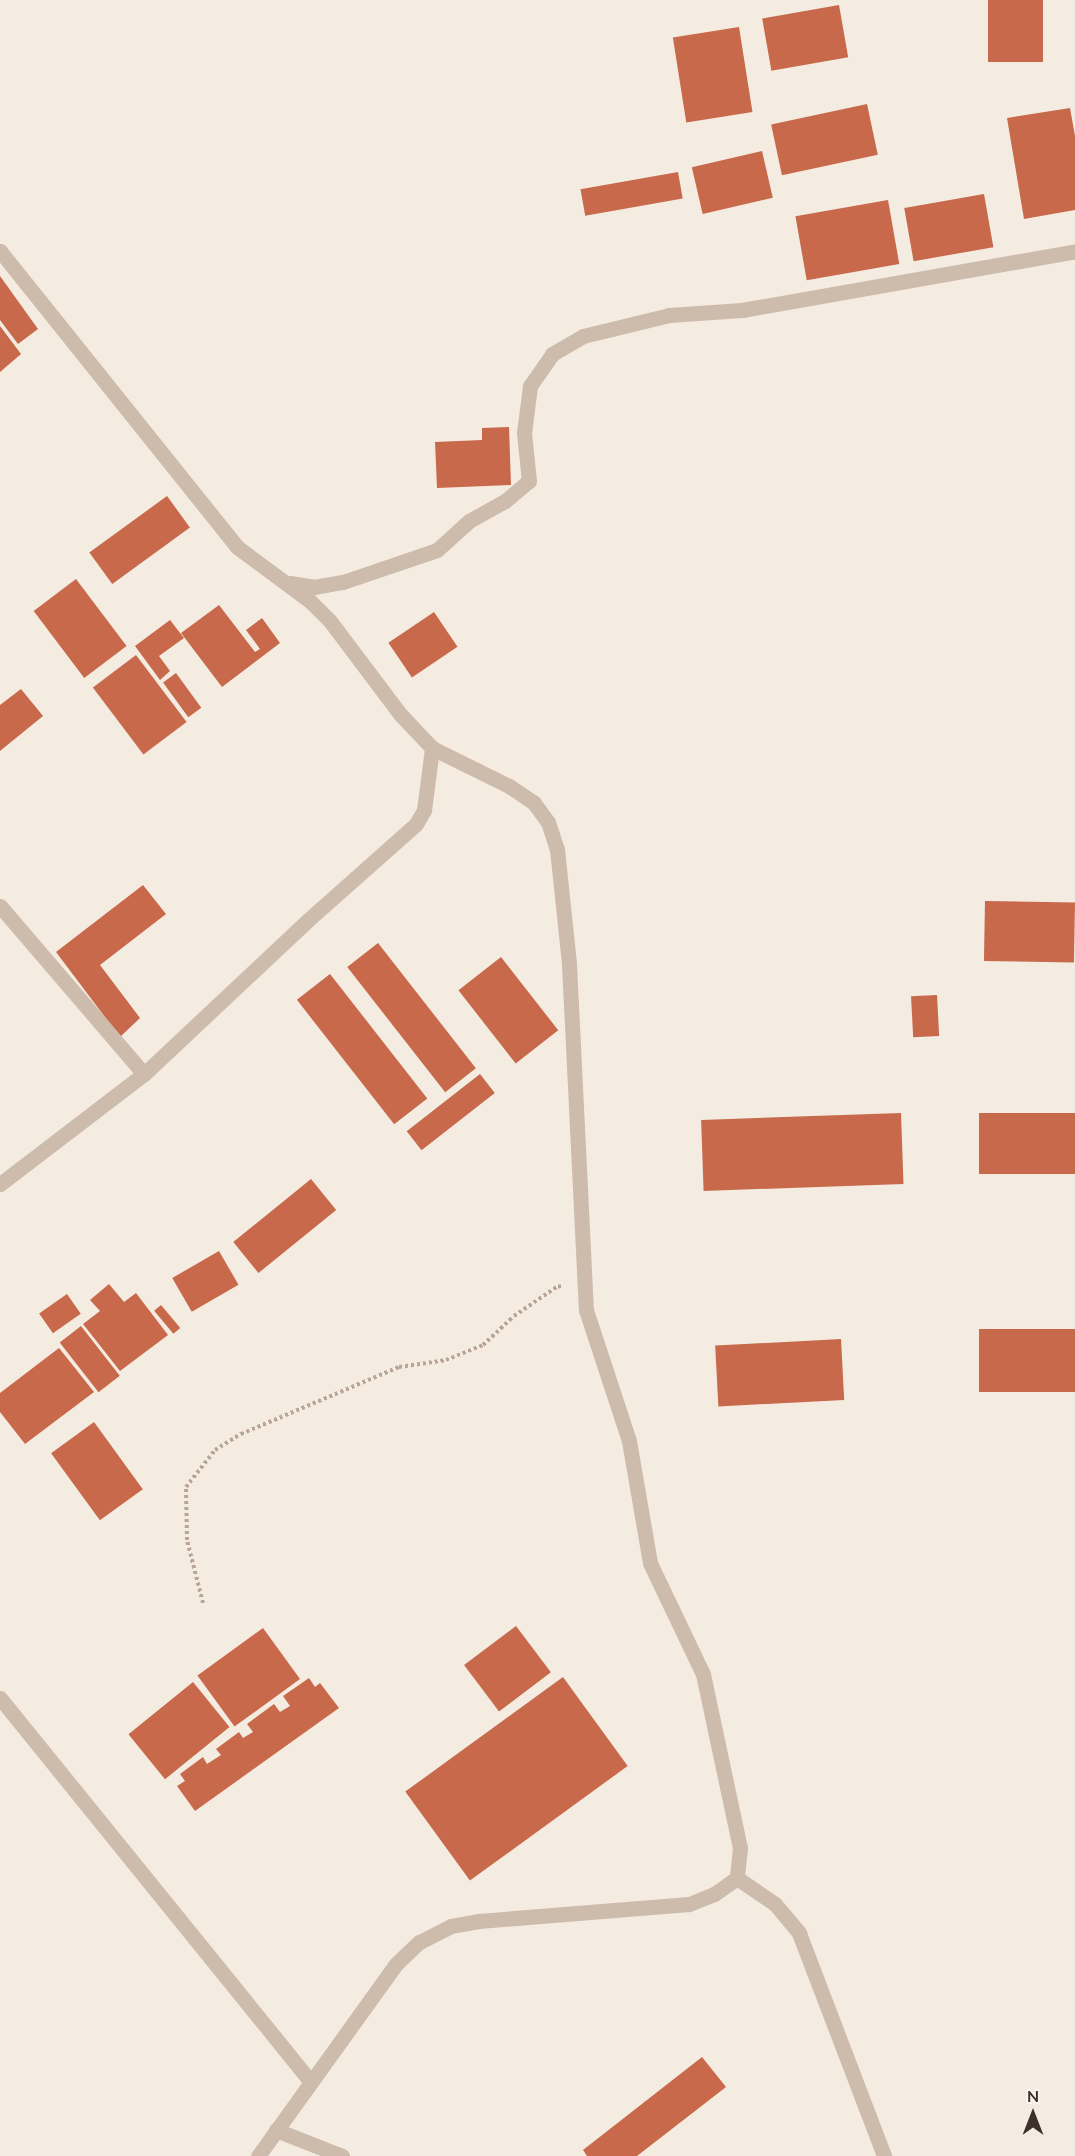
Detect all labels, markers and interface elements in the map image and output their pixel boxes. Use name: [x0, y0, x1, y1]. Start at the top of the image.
north arrow: [1003, 2084, 1063, 2144]
text: N: [1027, 2086, 1039, 2106]

